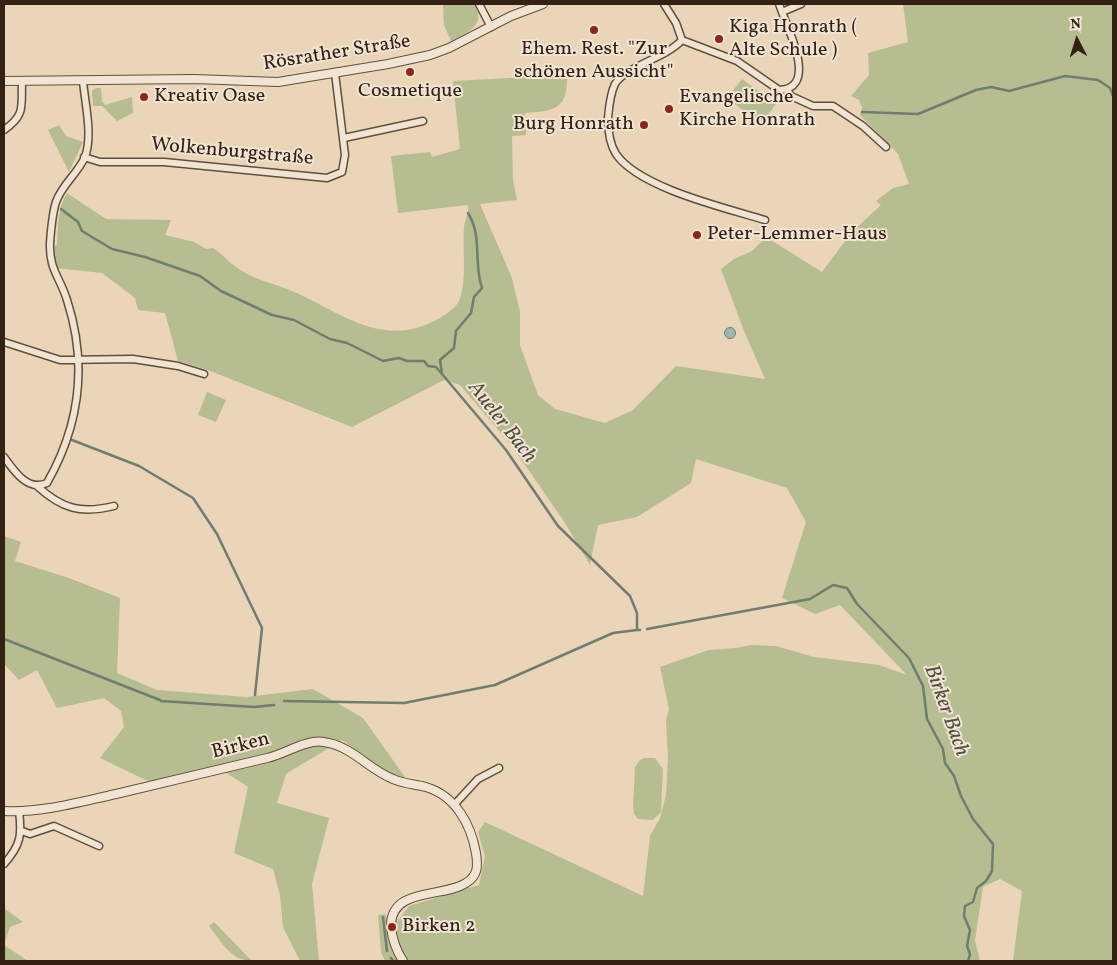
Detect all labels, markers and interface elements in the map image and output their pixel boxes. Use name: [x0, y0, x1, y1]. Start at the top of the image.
north arrow: [1052, 15, 1102, 65]
text: N: [1070, 15, 1082, 34]
place label: Kiga Honrath ( Alte Schule ): [729, 16, 857, 63]
marker: Ehem. Rest. "Zur schönen Aussicht": [588, 24, 600, 36]
street label: Rösrather Straße: [261, 30, 413, 78]
marker: Kiga Honrath ( Alte Schule ): [713, 33, 725, 45]
place label: Ehem. Rest. "Zur schönen Aussicht": [514, 38, 674, 85]
marker: Cosmetique: [404, 66, 416, 78]
place label: Cosmetique: [358, 80, 462, 104]
place label: Kreativ Oase: [154, 85, 265, 109]
place label: Evangelische Kirche Honrath: [679, 86, 815, 133]
marker: Kreativ Oase: [138, 91, 150, 103]
marker: Evangelische Kirche Honrath: [663, 103, 675, 115]
place label: Burg Honrath: [513, 113, 634, 137]
marker: Burg Honrath: [638, 119, 650, 131]
street label: Wolkenburgstraße: [150, 134, 314, 172]
place label: Peter-Lemmer-Haus: [707, 223, 887, 247]
marker: Peter-Lemmer-Haus: [691, 229, 703, 241]
water label: Aueler Bach: [461, 377, 541, 469]
water label: Birker Bach: [917, 662, 973, 760]
street label: Birken: [210, 728, 272, 766]
place label: Birken 2: [402, 915, 476, 939]
marker: Birken 2: [386, 921, 398, 933]

